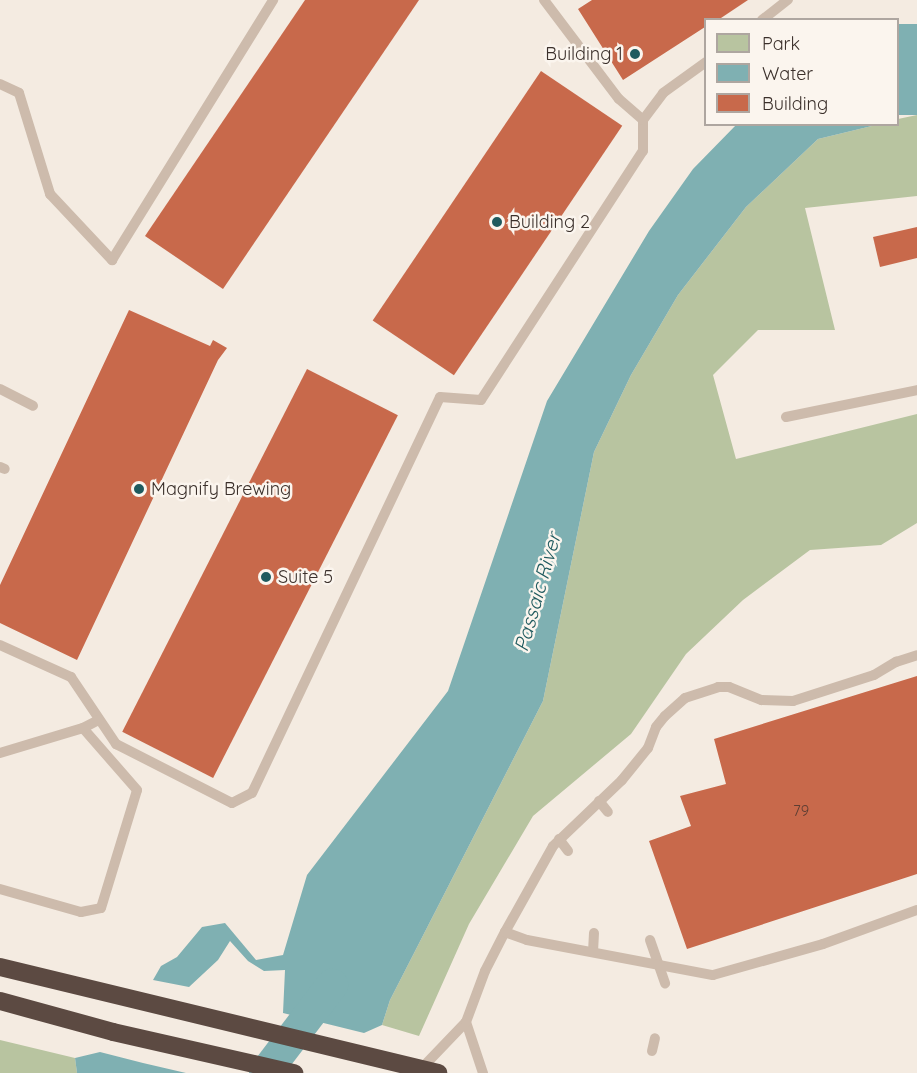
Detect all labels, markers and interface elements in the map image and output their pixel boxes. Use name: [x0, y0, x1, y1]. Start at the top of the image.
legend: [704, 18, 899, 126]
text: Park: [762, 32, 800, 55]
place label: Building 1: [545, 43, 623, 65]
marker: Building 1: [628, 47, 642, 61]
text: Water: [762, 62, 813, 85]
text: Building: [762, 92, 828, 115]
place label: Building 2: [509, 211, 590, 233]
marker: Building 2: [490, 215, 504, 229]
place label: Magnify Brewing: [151, 478, 291, 500]
marker: Magnify Brewing: [132, 482, 146, 496]
water label: Passaic River: [509, 530, 565, 654]
place label: Suite 5: [278, 566, 333, 588]
marker: Suite 5: [259, 570, 273, 584]
house number: 79: [793, 802, 809, 820]

